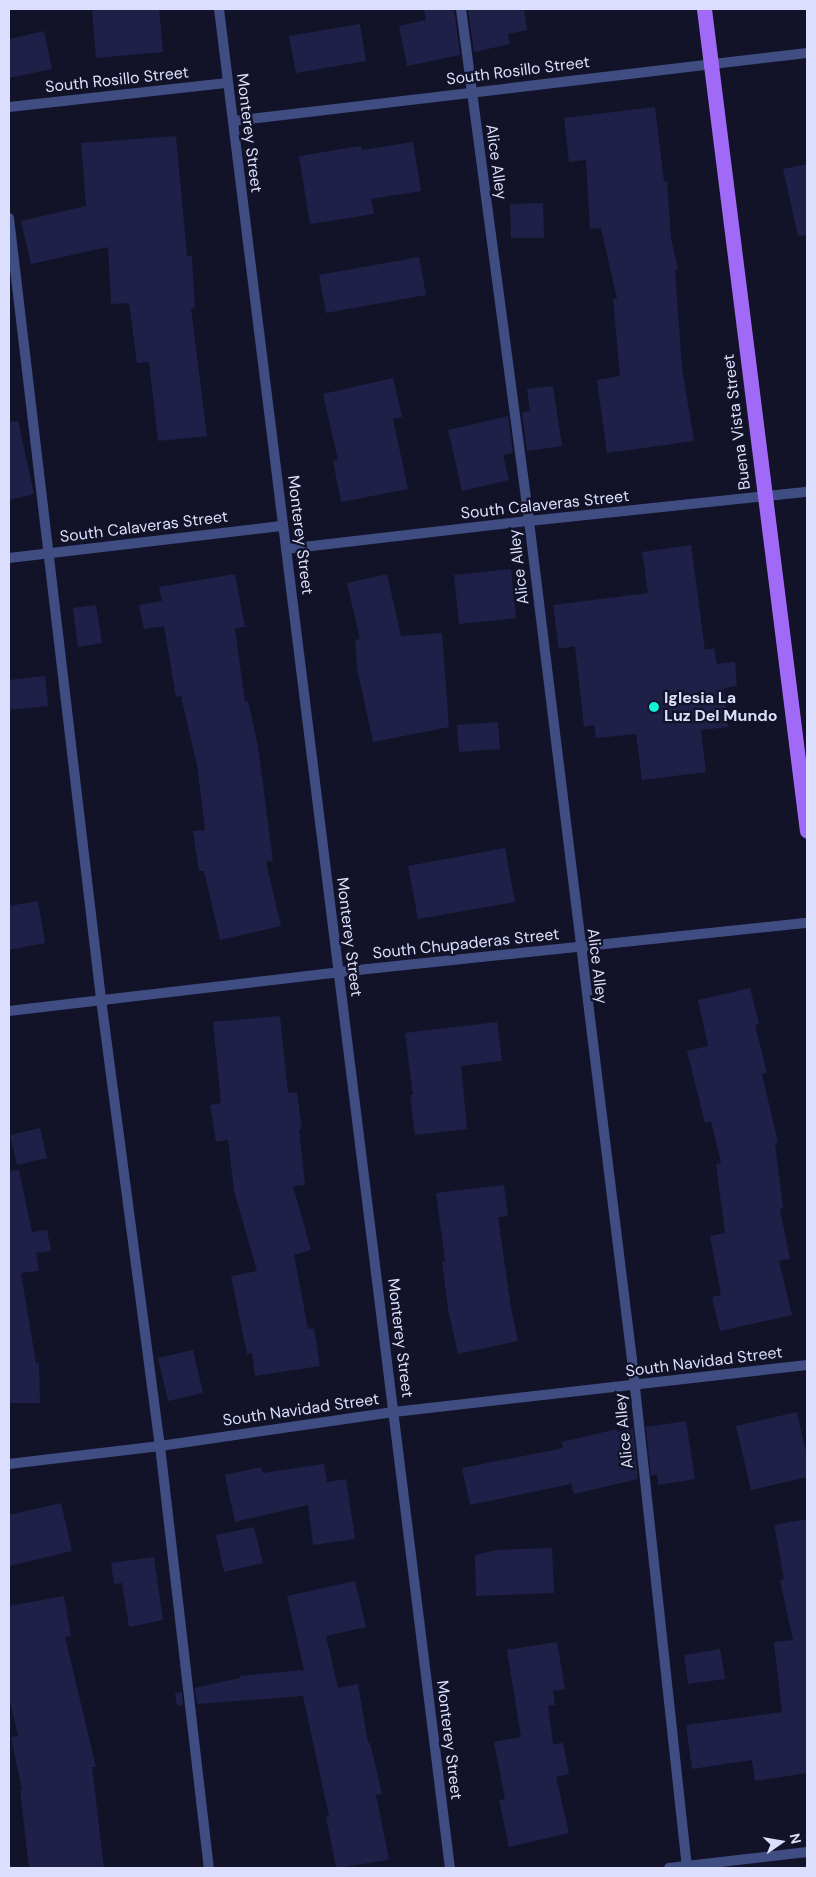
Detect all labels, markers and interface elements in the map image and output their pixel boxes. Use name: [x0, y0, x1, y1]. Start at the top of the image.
street label: South Rosillo Street: [445, 53, 591, 89]
street label: South Rosillo Street: [44, 63, 190, 97]
street label: Monterey Street: [232, 72, 266, 194]
street label: Alice Alley: [481, 123, 511, 201]
street label: Buena Vista Street: [719, 353, 755, 491]
street label: Monterey Street: [283, 474, 317, 596]
street label: South Calaveras Street: [460, 487, 630, 523]
street label: South Calaveras Street: [59, 507, 229, 547]
street label: Alice Alley: [505, 528, 533, 606]
place label: Iglesia La Luz Del Mundo: [664, 688, 778, 726]
marker: Iglesia La Luz Del Mundo: [648, 701, 660, 713]
street label: Monterey Street: [332, 876, 366, 998]
street label: South Chupaderas Street: [372, 925, 560, 963]
street label: Alice Alley: [583, 927, 611, 1005]
street label: Monterey Street: [383, 1277, 417, 1399]
street label: South Navidad Street: [625, 1343, 783, 1381]
street label: South Navidad Street: [222, 1390, 380, 1430]
street label: Alice Alley: [610, 1392, 638, 1470]
street label: Monterey Street: [432, 1679, 466, 1801]
north arrow: [756, 1817, 806, 1867]
text: N: [786, 1832, 806, 1846]

